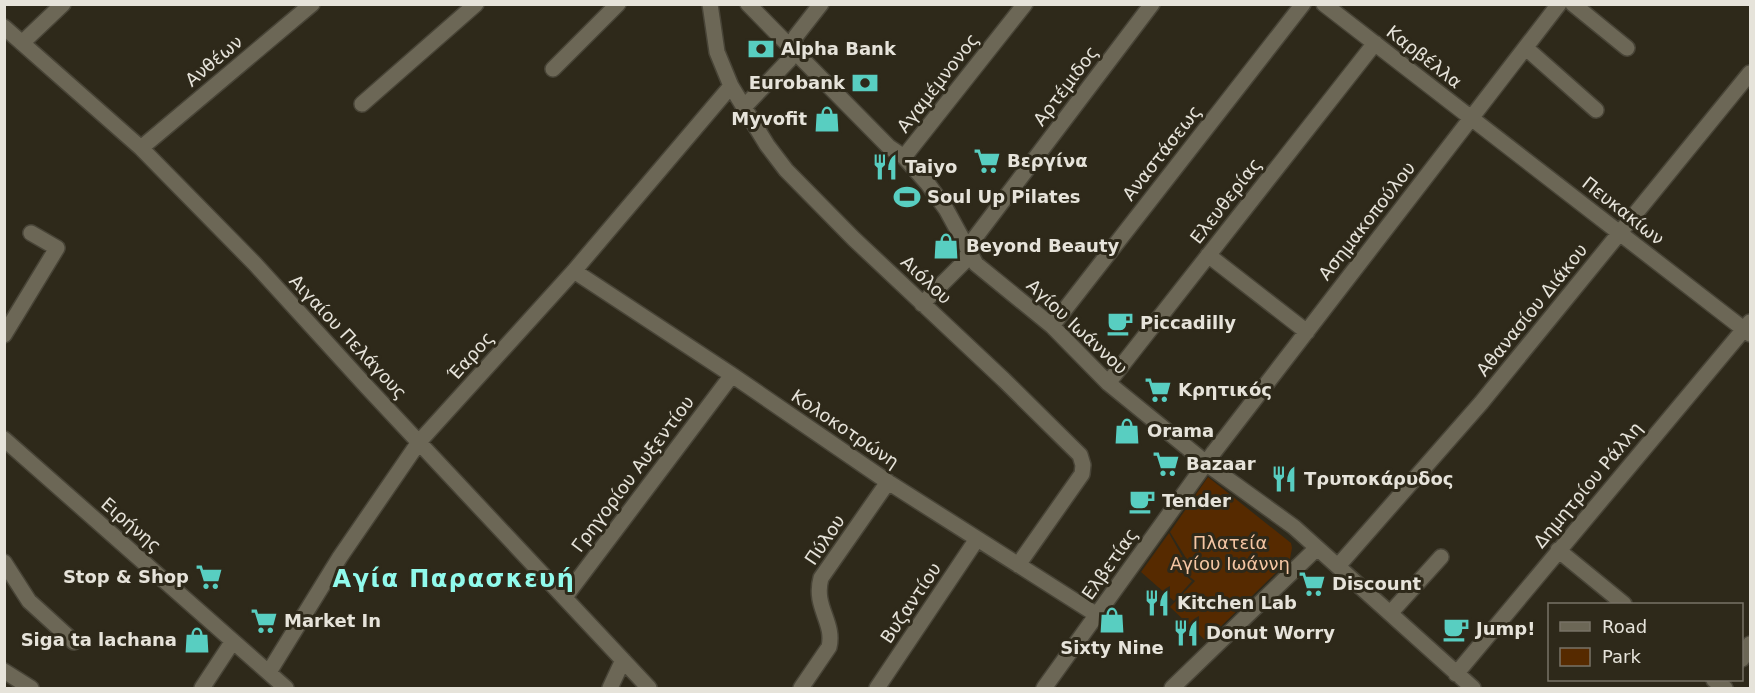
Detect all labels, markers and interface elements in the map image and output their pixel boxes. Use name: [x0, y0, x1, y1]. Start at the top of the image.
street label: Καρβέλλα: [1383, 21, 1466, 92]
street label: Αγαμέμνονος: [892, 29, 983, 137]
street label: Ανθέων: [181, 31, 247, 91]
bank icon: Alpha Bank: [746, 34, 776, 64]
place label: Alpha Bank: [781, 38, 897, 59]
street label: Αρτέμιδος: [1029, 42, 1102, 130]
bank icon: Eurobank: [850, 68, 880, 98]
place label: Eurobank: [749, 72, 846, 93]
street label: Αναστάσεως: [1118, 101, 1205, 205]
shop icon: Myvofit: [812, 104, 842, 134]
place label: Myvofit: [731, 108, 807, 129]
supermarket icon: Βεργίνα: [972, 146, 1002, 176]
place label: Βεργίνα: [1007, 150, 1088, 171]
restaurant icon: Taiyo: [870, 152, 900, 182]
street label: Ελευθερίας: [1186, 154, 1266, 248]
place label: Taiyo: [905, 156, 957, 177]
street label: Ασημακοπούλου: [1314, 157, 1419, 284]
street label: Πευκακίων: [1578, 172, 1668, 249]
sports icon: Soul Up Pilates: [892, 182, 922, 212]
place label: Soul Up Pilates: [927, 186, 1081, 207]
shop icon: Beyond Beauty: [931, 231, 961, 261]
place label: Beyond Beauty: [966, 235, 1119, 256]
street label: Αθανασίου Διάκου: [1472, 239, 1591, 380]
street label: Αιόλου: [897, 251, 956, 308]
street label: Αιγαίου Πελάγους: [285, 270, 411, 403]
street label: Αγίου Ιωάννου: [1023, 275, 1132, 379]
cafe icon: Piccadilly: [1105, 308, 1135, 338]
place label: Piccadilly: [1140, 312, 1236, 333]
street label: Έαρος: [443, 327, 498, 385]
supermarket icon: Κρητικός: [1143, 375, 1173, 405]
place label: Κρητικός: [1178, 379, 1272, 400]
street label: Κολοκοτρώνη: [788, 385, 903, 472]
street label: Γρηγορίου Αυξεντίου: [567, 391, 698, 556]
shop icon: Orama: [1112, 416, 1142, 446]
street label: Δημητρίου Ράλλη: [1529, 418, 1646, 552]
place label: Orama: [1147, 420, 1214, 441]
supermarket icon: Bazaar: [1151, 449, 1181, 479]
place label: Bazaar: [1186, 453, 1256, 474]
restaurant icon: Τρυποκάρυδος: [1269, 464, 1299, 494]
place label: Τρυποκάρυδος: [1304, 468, 1454, 489]
cafe icon: Tender: [1127, 486, 1157, 516]
place label: Tender: [1162, 490, 1231, 511]
street label: Ειρήνης: [97, 493, 166, 556]
street label: Πύλου: [800, 511, 849, 569]
street label: Ελβετίας: [1077, 524, 1142, 604]
park label: Πλατεία Αγίου Ιωάννη: [1170, 532, 1290, 574]
street label: Βυζαντίου: [876, 558, 945, 647]
supermarket icon: Stop & Shop: [194, 562, 224, 592]
district label: Αγία Παρασκευή: [333, 565, 575, 593]
place label: Stop & Shop: [63, 566, 189, 587]
supermarket icon: Discount: [1297, 569, 1327, 599]
place label: Discount: [1332, 573, 1421, 594]
restaurant icon: Kitchen Lab: [1142, 588, 1172, 618]
place label: Kitchen Lab: [1177, 592, 1297, 613]
legend: [1548, 603, 1743, 681]
shop icon: Sixty Nine: [1097, 605, 1127, 635]
supermarket icon: Market In: [249, 606, 279, 636]
place label: Market In: [284, 610, 381, 631]
cafe icon: Jump!: [1441, 614, 1471, 644]
text: Road: [1602, 616, 1647, 637]
restaurant icon: Donut Worry: [1171, 618, 1201, 648]
place label: Jump!: [1474, 618, 1535, 639]
place label: Donut Worry: [1206, 622, 1335, 643]
shop icon: Siga ta lachana: [182, 625, 212, 655]
place label: Siga ta lachana: [21, 629, 177, 650]
place label: Sixty Nine: [1060, 637, 1164, 658]
text: Park: [1602, 646, 1641, 667]

